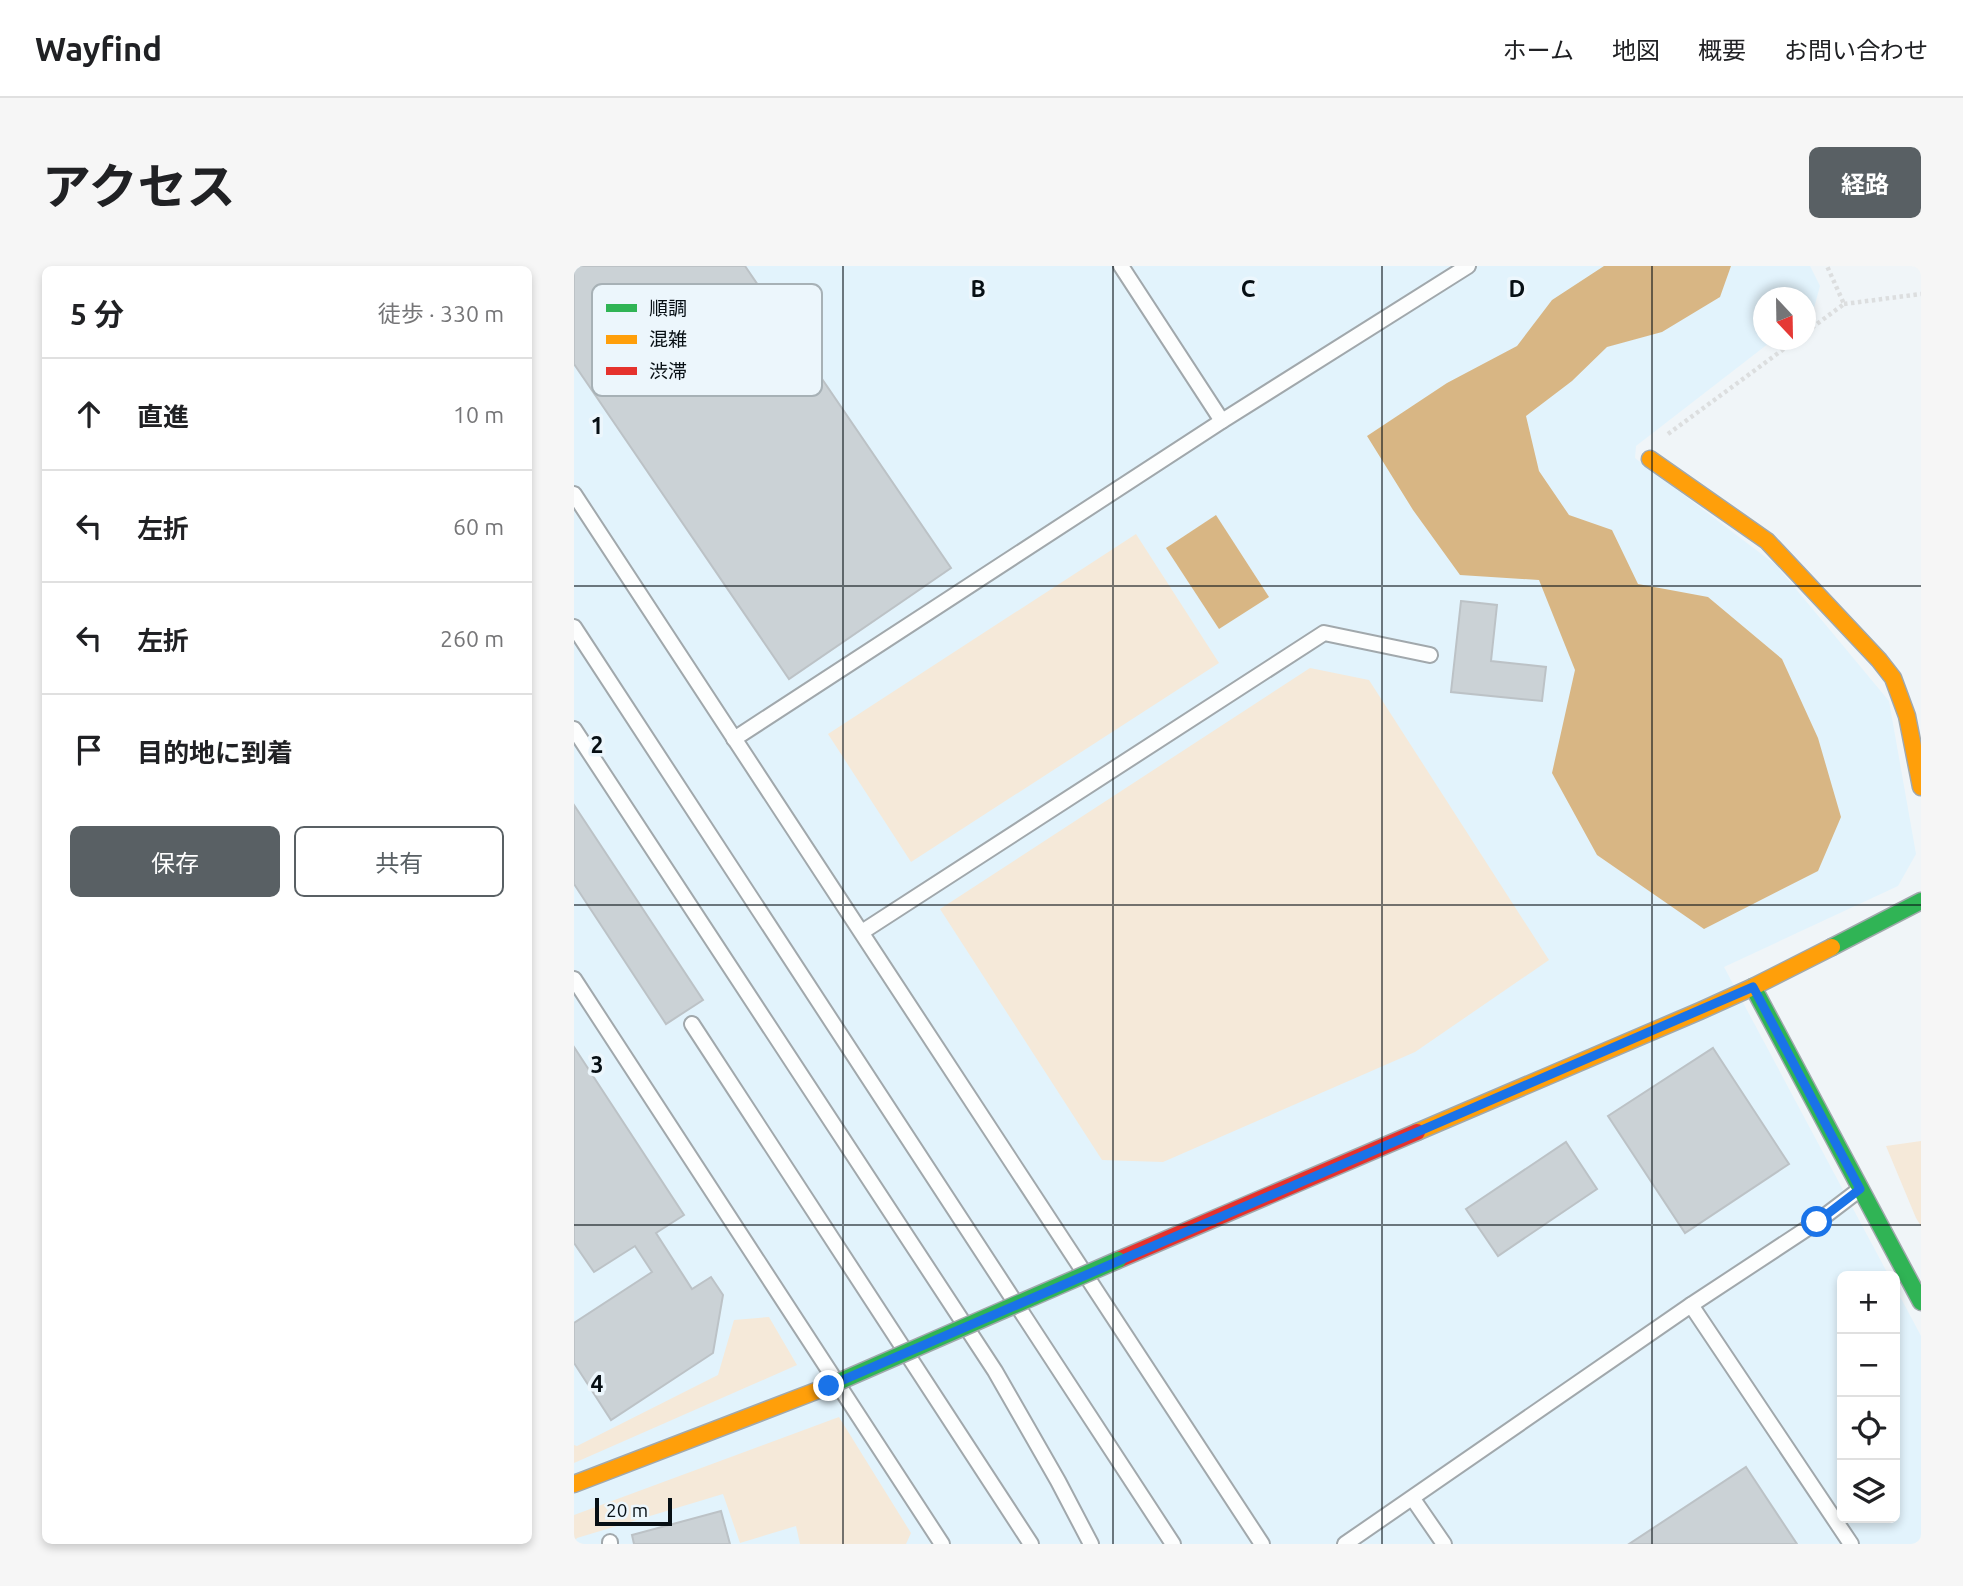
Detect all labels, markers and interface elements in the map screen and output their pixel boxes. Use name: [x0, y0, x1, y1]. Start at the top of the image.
text: Wayfind: [35, 30, 162, 67]
text: ホーム: [1503, 37, 1574, 64]
text: 地図: [1612, 37, 1660, 64]
text: 概要: [1698, 37, 1746, 64]
text: お問い合わせ: [1784, 37, 1928, 64]
button: 経路: [1809, 147, 1921, 218]
text: アクセス: [42, 158, 236, 213]
text: B: [970, 276, 986, 301]
text: C: [1241, 276, 1256, 301]
text: D: [1509, 276, 1525, 301]
legend: [592, 284, 822, 396]
north arrow: [1753, 287, 1816, 350]
text: 5 分: [70, 297, 124, 331]
text: 順調: [649, 297, 687, 319]
text: 徒歩 · 330 m: [378, 301, 504, 326]
text: 混雑: [649, 328, 687, 350]
text: 渋滞: [649, 360, 687, 382]
icon: ahead: [70, 395, 108, 433]
text: 直進: [137, 402, 189, 431]
text: 10 m: [453, 402, 504, 427]
text: 1: [591, 413, 603, 438]
icon: left: [70, 507, 108, 545]
text: 左折: [137, 514, 189, 543]
text: 60 m: [453, 514, 504, 539]
icon: left: [70, 619, 108, 657]
text: 左折: [137, 626, 189, 655]
text: 260 m: [440, 626, 504, 651]
icon: arrive: [70, 731, 108, 769]
text: 2: [591, 732, 603, 757]
text: 目的地に到着: [137, 738, 293, 767]
button: 保存: [70, 826, 280, 897]
button: 共有: [294, 826, 504, 897]
text: 3: [591, 1052, 603, 1077]
route start: [1801, 1206, 1832, 1237]
map controls: [1837, 1271, 1900, 1523]
button: +: [1837, 1271, 1900, 1334]
button: −: [1837, 1334, 1900, 1397]
route end: [813, 1370, 844, 1401]
text: 4: [591, 1371, 604, 1396]
button: locate: [1837, 1397, 1900, 1460]
button: layers: [1837, 1460, 1900, 1523]
scale bar: [595, 1495, 672, 1527]
text: 20 m: [606, 1499, 648, 1521]

